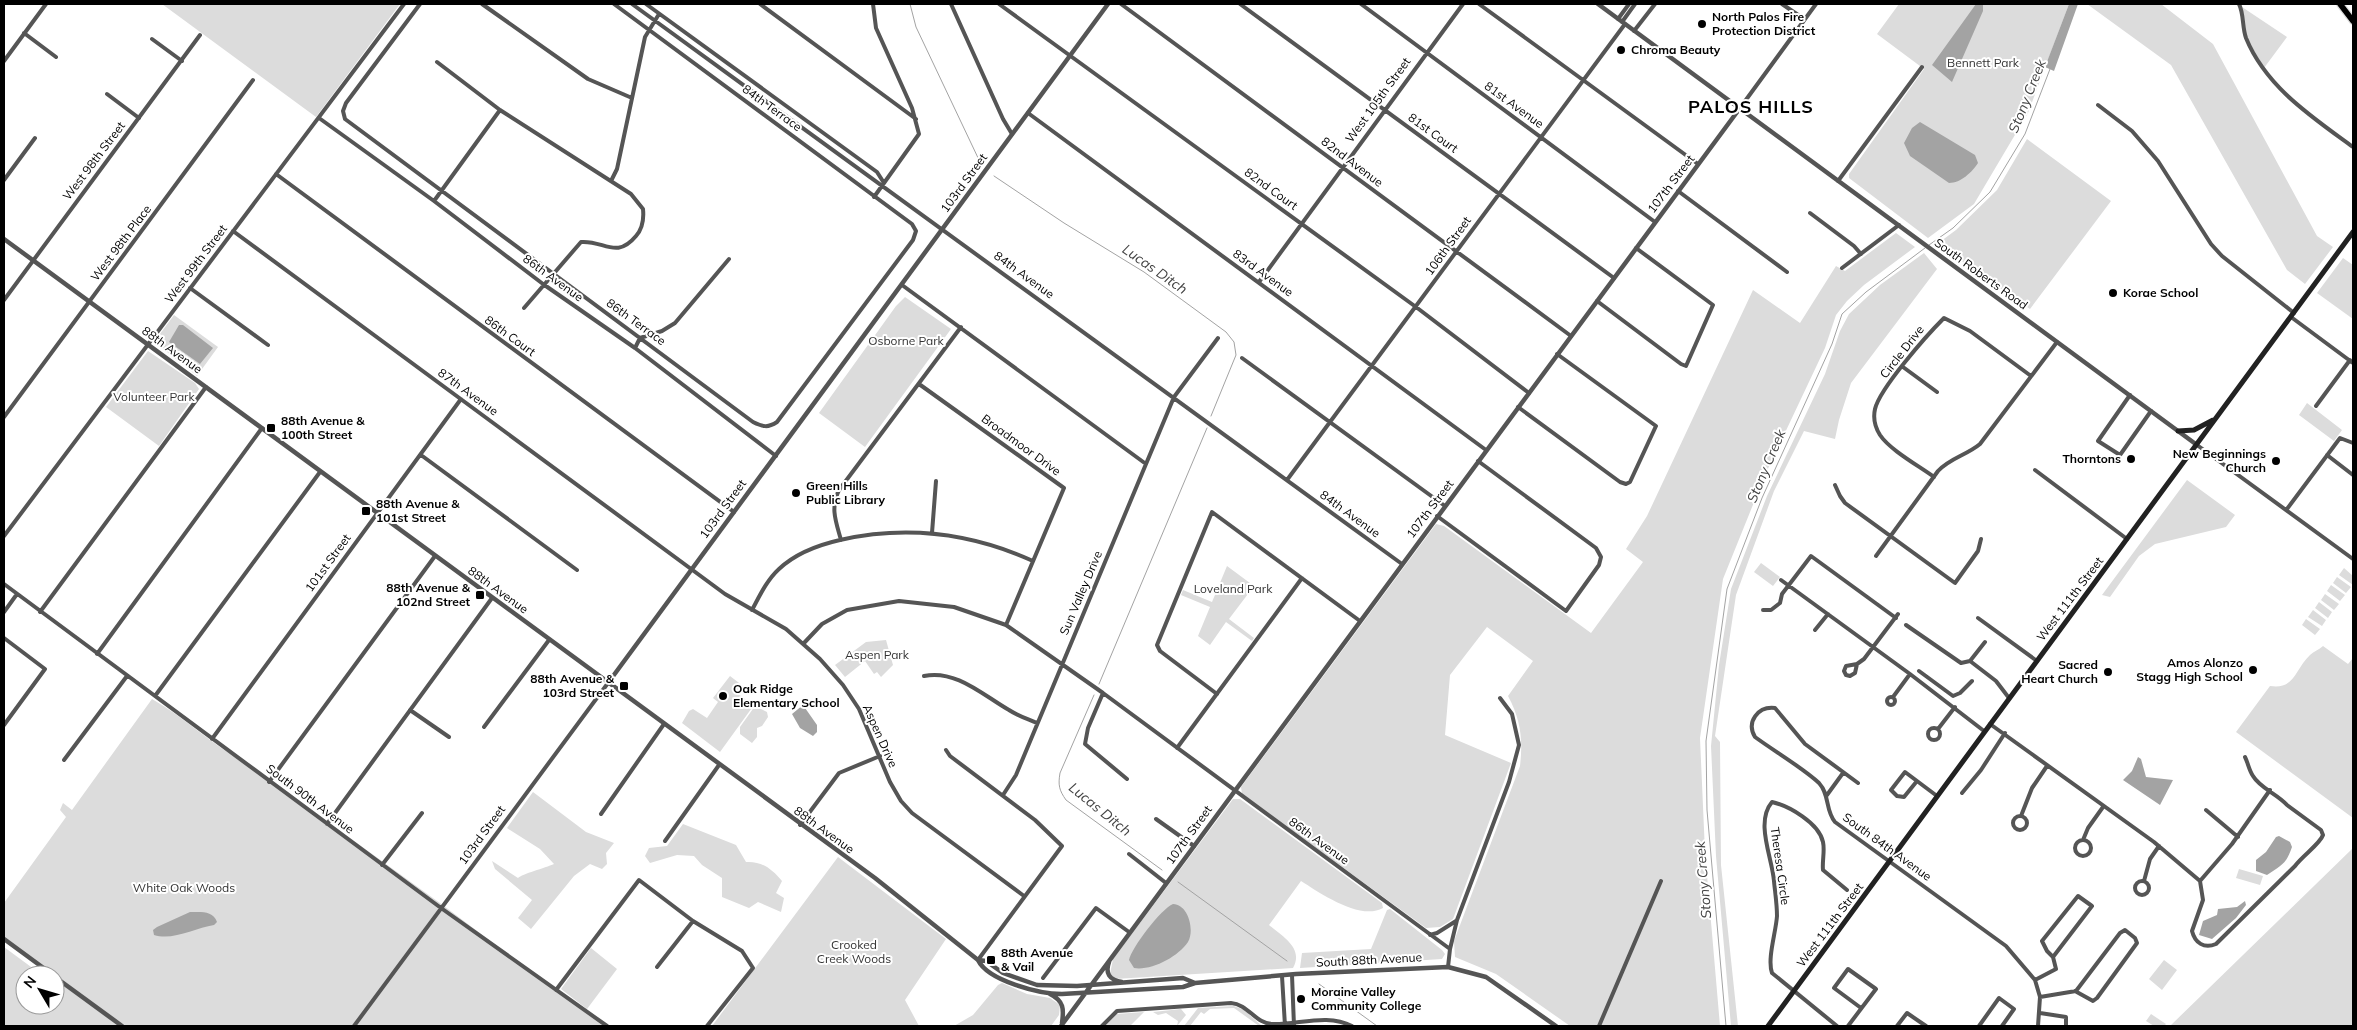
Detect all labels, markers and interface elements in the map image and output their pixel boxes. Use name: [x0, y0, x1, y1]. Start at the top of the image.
place label: North Palos Fire Protection District: [1712, 9, 1816, 38]
marker: North Palos Fire Protection District: [1696, 18, 1708, 30]
place label: Chroma Beauty: [1631, 42, 1721, 57]
marker: Chroma Beauty: [1615, 44, 1627, 56]
street label: West 105th Street: [1342, 54, 1414, 145]
park label: Bennett Park: [1947, 55, 2020, 70]
water label: Stony Creek: [2004, 56, 2050, 135]
street label: 81st Avenue: [1482, 78, 1547, 131]
street label: 84th Terrace: [740, 81, 805, 134]
district label: PALOS HILLS: [1688, 95, 1814, 118]
street label: 81st Court: [1405, 109, 1461, 156]
street label: West 98th Street: [59, 119, 128, 203]
street label: 82nd Avenue: [1318, 133, 1386, 190]
street label: 103rd Street: [937, 150, 990, 215]
street label: 107th Street: [1644, 152, 1697, 216]
street label: 82nd Court: [1242, 164, 1301, 213]
street label: West 98th Place: [87, 202, 154, 284]
street label: 106th Street: [1421, 213, 1474, 278]
street label: West 99th Street: [161, 222, 230, 306]
street label: South Roberts Road: [1932, 235, 2031, 313]
water label: Lucas Ditch: [1119, 240, 1191, 298]
street label: 83rd Avenue: [1230, 246, 1296, 299]
street label: 84th Avenue: [991, 248, 1057, 301]
street label: 86th Avenue: [520, 251, 586, 304]
place label: Korae School: [2123, 285, 2198, 300]
marker: Korae School: [2107, 287, 2119, 299]
street label: 86th Terrace: [604, 295, 669, 348]
street label: 86th Court: [482, 312, 539, 359]
street label: Circle Drive: [1876, 322, 1927, 381]
street label: 88th Avenue: [139, 323, 205, 376]
park label: Osborne Park: [868, 333, 945, 348]
street label: 87th Avenue: [435, 365, 501, 418]
park label: Volunteer Park: [113, 389, 195, 404]
street label: Broadmoor Drive: [979, 411, 1064, 478]
place label: 88th Avenue & 100th Street: [281, 413, 365, 442]
marker: 88th Avenue & 100th Street: [265, 422, 277, 434]
water label: Stony Creek: [1743, 426, 1790, 505]
place label: New Beginnings Church: [2173, 446, 2266, 475]
place label: Thorntons: [2062, 451, 2121, 466]
marker: Thorntons: [2125, 453, 2137, 465]
marker: New Beginnings Church: [2270, 455, 2282, 467]
street label: 103rd Street: [696, 476, 749, 541]
street label: 107th Street: [1403, 477, 1456, 541]
place label: Green Hills Public Library: [806, 478, 886, 507]
marker: Green Hills Public Library: [790, 487, 802, 499]
street label: 84th Avenue: [1317, 487, 1383, 540]
place label: 88th Avenue & 101st Street: [376, 496, 460, 525]
marker: 88th Avenue & 101st Street: [360, 505, 372, 517]
street label: 101st Street: [302, 531, 354, 595]
street label: Sun Valley Drive: [1056, 548, 1105, 637]
street label: West 111th Street: [2033, 554, 2106, 644]
street label: 88th Avenue: [465, 563, 531, 616]
place label: 88th Avenue & 102nd Street: [386, 580, 471, 609]
park label: Loveland Park: [1194, 581, 1273, 596]
marker: 88th Avenue & 102nd Street: [474, 589, 486, 601]
park label: Aspen Park: [845, 647, 910, 662]
place label: Amos Alonzo Stagg High School: [2136, 655, 2243, 684]
place label: Sacred Heart Church: [2021, 657, 2098, 686]
marker: Amos Alonzo Stagg High School: [2247, 664, 2259, 676]
marker: Sacred Heart Church: [2102, 666, 2114, 678]
place label: 88th Avenue & 103rd Street: [530, 671, 615, 700]
marker: 88th Avenue & 103rd Street: [618, 680, 630, 692]
place label: Oak Ridge Elementary School: [733, 681, 840, 710]
marker: Oak Ridge Elementary School: [717, 690, 729, 702]
street label: Aspen Drive: [860, 702, 901, 770]
street label: South 90th Avenue: [263, 761, 357, 837]
water label: Lucas Ditch: [1065, 778, 1135, 840]
street label: 103rd Street: [455, 802, 508, 867]
street label: 107th Street: [1162, 802, 1215, 867]
street label: 88th Avenue: [791, 803, 857, 856]
street label: South 84th Avenue: [1840, 809, 1935, 884]
street label: 86th Avenue: [1286, 814, 1352, 867]
street label: Theresa Circle: [1768, 826, 1793, 906]
water label: Stony Creek: [1691, 840, 1715, 920]
park label: White Oak Woods: [133, 880, 235, 895]
street label: West 111th Street: [1793, 880, 1866, 970]
park label: Crooked Creek Woods: [817, 937, 891, 966]
place label: 88th Avenue & Vail: [1001, 945, 1074, 974]
street label: South 88th Avenue: [1316, 949, 1422, 970]
marker: 88th Avenue & Vail: [985, 954, 997, 966]
north arrow: [15, 965, 65, 1015]
text: N: [19, 972, 40, 992]
place label: Moraine Valley Community College: [1311, 984, 1422, 1013]
marker: Moraine Valley Community College: [1295, 993, 1307, 1005]

